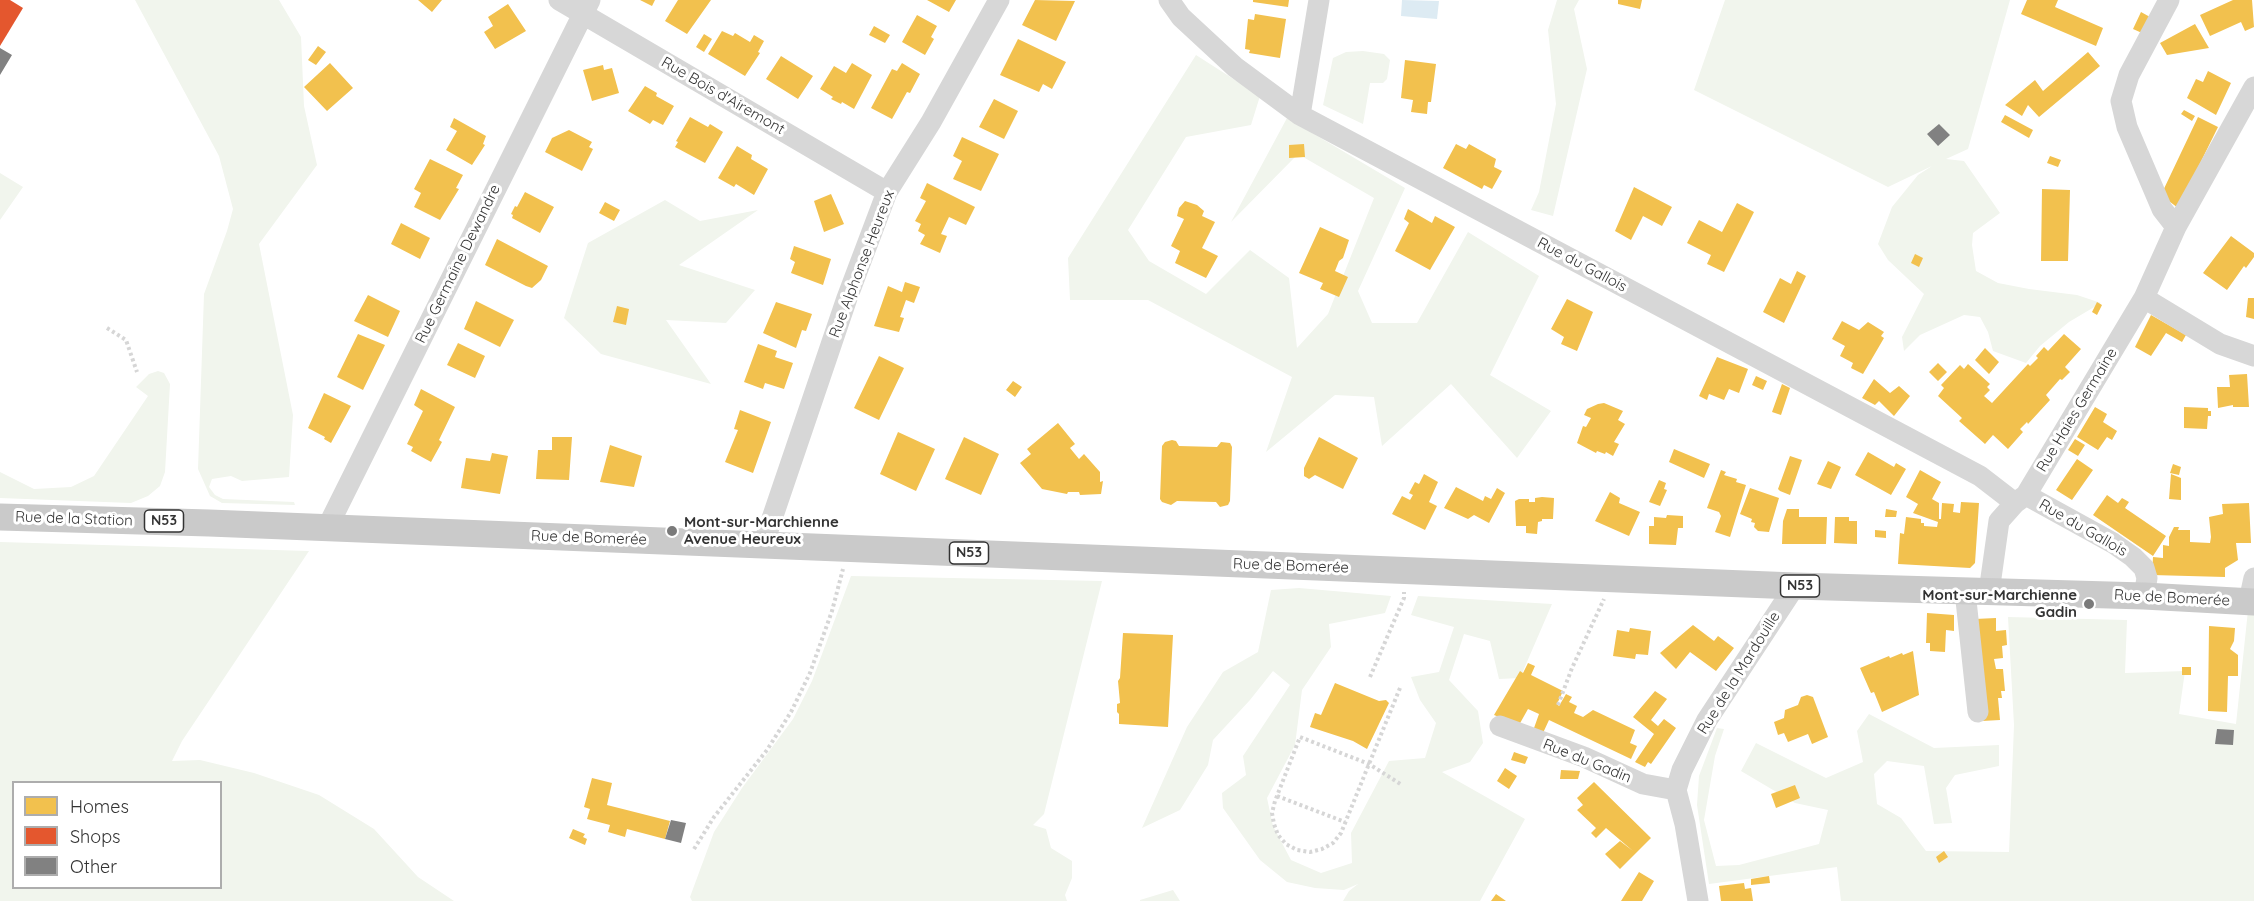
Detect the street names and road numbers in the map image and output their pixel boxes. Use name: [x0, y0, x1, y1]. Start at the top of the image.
street label: Rue Bois d'Airemont: [658, 53, 788, 139]
street label: Rue Germaine Dewandre: [412, 182, 504, 346]
street label: Rue Alphonse Heureux: [826, 188, 898, 340]
street label: Rue du Gallois: [1534, 234, 1630, 296]
street label: Rue Haies Germaine: [2033, 345, 2121, 475]
street label: Rue du Gallois: [2036, 496, 2130, 560]
street label: Rue de la Station: [15, 508, 133, 530]
road number: N53: [144, 510, 184, 532]
street label: Rue de Bomerée: [531, 527, 647, 549]
road number: N53: [950, 542, 988, 564]
street label: Rue de Bomerée: [1233, 555, 1349, 577]
road number: N53: [1780, 575, 1820, 597]
street label: Rue de Bomerée: [2114, 586, 2230, 610]
street label: Rue de la Mardouille: [1694, 608, 1784, 738]
street label: Rue du Gadin: [1540, 735, 1634, 787]

